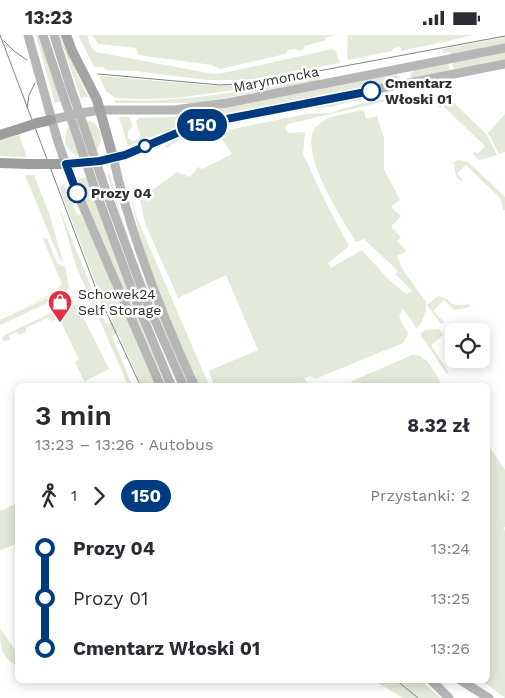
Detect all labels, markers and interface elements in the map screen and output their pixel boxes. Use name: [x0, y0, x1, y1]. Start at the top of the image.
text: 13:23: [25, 6, 73, 29]
street label: Marymoncka: [232, 63, 320, 95]
place label: Cmentarz Włoski 01: [385, 75, 452, 107]
marker: Cmentarz Włoski 01: [361, 81, 381, 101]
line badge: 150: [173, 109, 231, 141]
text: 150: [187, 114, 217, 135]
unlabelled marker: [138, 139, 152, 153]
marker: Prozy 04: [67, 183, 87, 203]
place label: Prozy 04: [91, 185, 152, 201]
place label: Schowek24 Self Storage: [78, 286, 161, 318]
shop icon: Schowek24 Self Storage: [47, 289, 73, 323]
map controls: [445, 323, 490, 368]
button: locate: [445, 323, 490, 368]
text: 3 min: [35, 399, 112, 432]
text: 8.32 zł: [407, 414, 470, 437]
text: 13:23 – 13:26 · Autobus: [35, 435, 213, 454]
icon: walk: [35, 482, 63, 510]
icon: forward: [85, 482, 113, 510]
text: 150: [131, 485, 161, 506]
text: 1: [71, 486, 77, 505]
text: Przystanki: 2: [370, 486, 470, 505]
text: Prozy 04: [73, 537, 155, 560]
text: 13:24: [431, 539, 470, 558]
text: Prozy 01: [73, 587, 148, 610]
text: 13:25: [431, 589, 470, 608]
text: Cmentarz Włoski 01: [73, 637, 260, 660]
text: 13:26: [431, 639, 470, 658]

